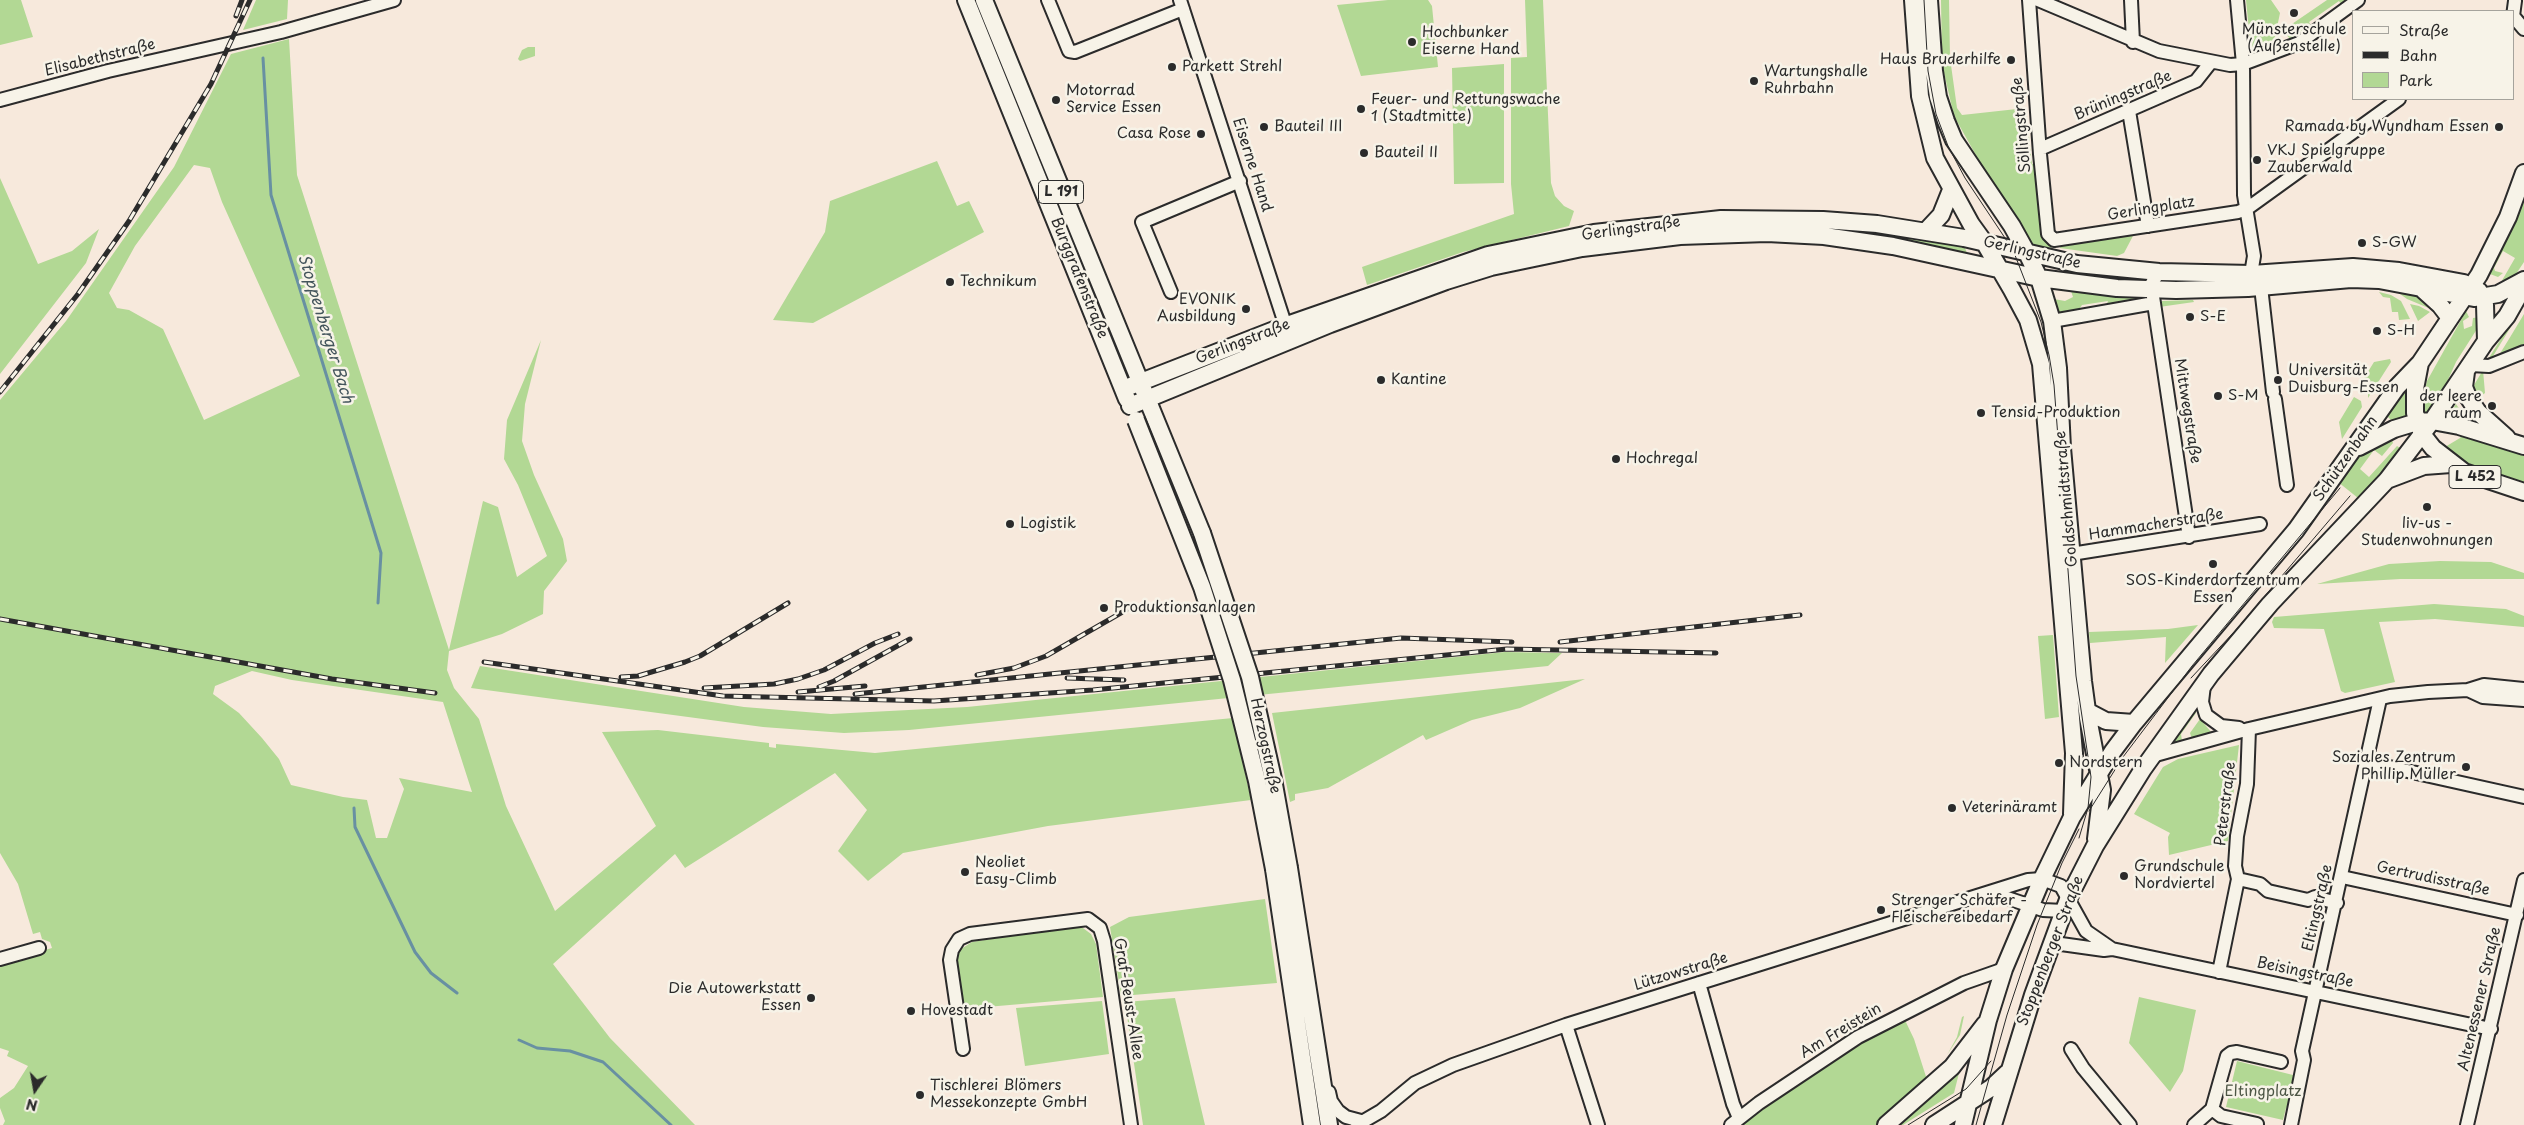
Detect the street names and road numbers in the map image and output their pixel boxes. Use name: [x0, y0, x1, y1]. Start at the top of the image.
street label: Elisabethstraße: [43, 36, 157, 80]
street label: Brüningstraße: [2072, 67, 2174, 125]
street label: Söllingstraße: [2009, 76, 2035, 174]
street label: Eiserne Hand: [1228, 116, 1276, 214]
road number: L 191: [1038, 180, 1084, 203]
street label: Gerlingplatz: [2106, 193, 2196, 225]
street label: Gerlingstraße: [1580, 213, 1682, 245]
street label: Burggrafenstraße: [1047, 215, 1111, 341]
street label: Gerlingstraße: [1981, 233, 2083, 273]
street label: Gerlingstraße: [1193, 316, 1293, 368]
street label: Mittwegstraße: [2170, 357, 2204, 465]
street label: Schützenbahn: [2310, 413, 2382, 505]
street label: Goldschmidtstraße: [2052, 430, 2082, 568]
road number: L 452: [2449, 466, 2501, 488]
street label: Hammacherstraße: [2087, 505, 2225, 545]
street label: Herzogstraße: [1246, 697, 1284, 795]
street label: Peterstraße: [2212, 761, 2240, 847]
street label: Gertrudisstraße: [2375, 858, 2491, 900]
street label: Eltingstraße: [2299, 863, 2337, 953]
street label: Stoppenberger Straße: [2014, 874, 2088, 1028]
street label: Altenessener Straße: [2455, 925, 2505, 1073]
street label: Graf-Beust-Allee: [1109, 937, 1147, 1061]
street label: Lützowstraße: [1632, 949, 1730, 995]
street label: Beisingstraße: [2255, 954, 2355, 992]
street label: Am Freistein: [1797, 1000, 1885, 1062]

